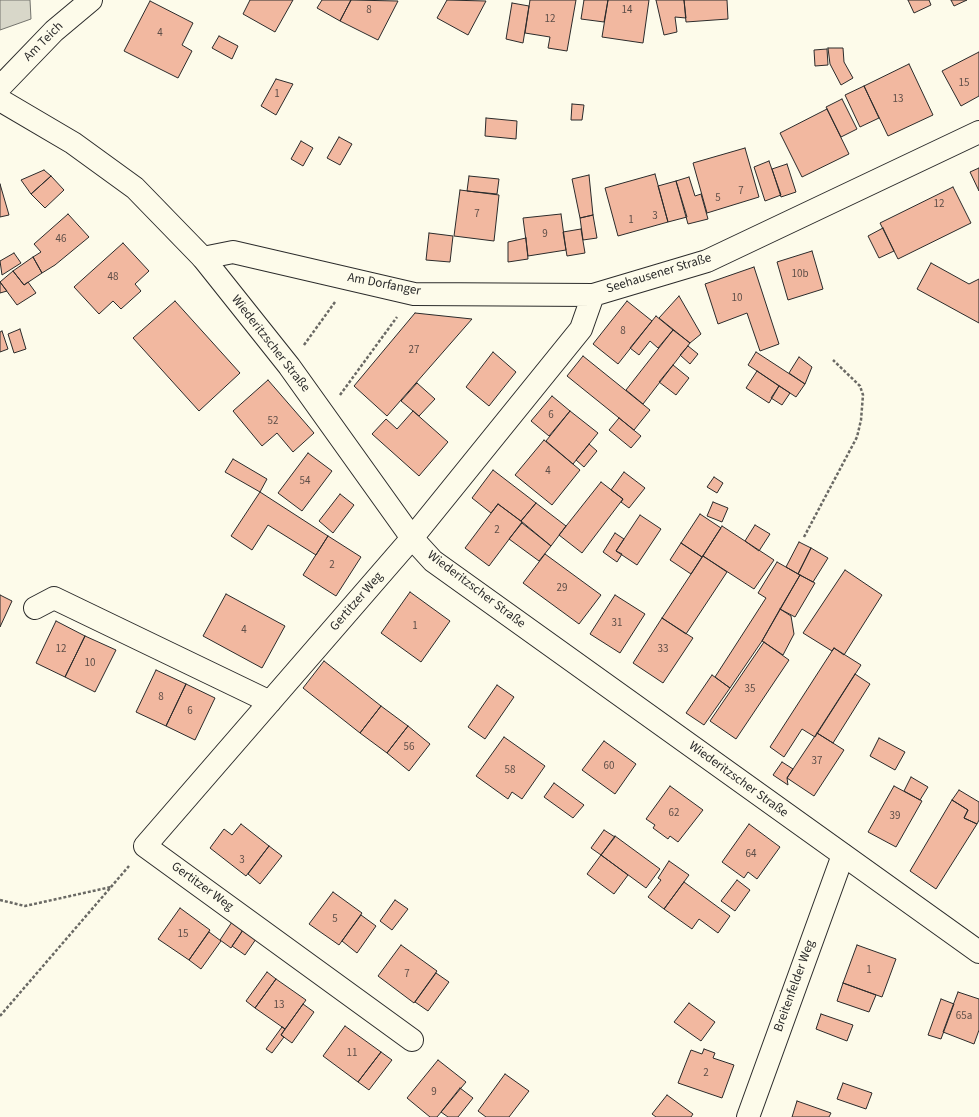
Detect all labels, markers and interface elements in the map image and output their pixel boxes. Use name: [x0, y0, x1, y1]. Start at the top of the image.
house number: 8: [366, 4, 372, 18]
house number: 14: [622, 4, 632, 18]
house number: 12: [545, 13, 555, 27]
street label: Am Teich: [21, 19, 67, 65]
house number: 4: [157, 27, 163, 41]
house number: 15: [959, 77, 969, 91]
house number: 1: [274, 88, 280, 102]
house number: 13: [893, 93, 903, 107]
house number: 7: [738, 185, 744, 199]
house number: 5: [715, 192, 721, 206]
house number: 12: [934, 198, 944, 212]
house number: 7: [474, 208, 480, 222]
house number: 3: [652, 210, 658, 224]
house number: 1: [628, 214, 634, 228]
house number: 9: [542, 228, 548, 242]
house number: 46: [56, 233, 66, 247]
street label: Seehausener Straße: [605, 251, 713, 297]
house number: 10b: [791, 268, 809, 282]
street label: Am Dorfanger: [346, 270, 422, 300]
house number: 48: [108, 271, 118, 285]
street label: Wiederitzscher Straße: [227, 292, 313, 396]
house number: 10: [732, 292, 742, 306]
house number: 8: [620, 325, 626, 339]
house number: 27: [409, 344, 419, 358]
house number: 6: [548, 409, 554, 423]
house number: 52: [268, 415, 278, 429]
house number: 4: [545, 465, 551, 479]
house number: 54: [300, 475, 310, 489]
house number: 2: [494, 524, 500, 538]
street label: Wiederitzscher Straße: [424, 548, 528, 632]
house number: 2: [329, 559, 335, 573]
street label: Gertitzer Weg: [327, 569, 387, 635]
house number: 29: [557, 582, 567, 596]
house number: 31: [612, 617, 622, 631]
house number: 1: [412, 620, 418, 634]
house number: 4: [241, 624, 247, 638]
house number: 12: [56, 643, 66, 657]
house number: 33: [658, 643, 668, 657]
house number: 10: [85, 657, 95, 671]
house number: 35: [745, 683, 755, 697]
house number: 8: [158, 691, 164, 705]
house number: 6: [187, 705, 193, 719]
street label: Wiederitzscher Straße: [685, 739, 791, 821]
house number: 56: [404, 741, 414, 755]
house number: 37: [812, 755, 822, 769]
house number: 60: [604, 760, 614, 774]
house number: 58: [505, 764, 515, 778]
house number: 62: [669, 807, 679, 821]
house number: 39: [890, 810, 900, 824]
house number: 64: [746, 848, 756, 862]
house number: 3: [239, 854, 245, 868]
street label: Gertitzer Weg: [168, 859, 236, 915]
house number: 5: [332, 913, 338, 927]
house number: 15: [178, 928, 188, 942]
street label: Breitenfelder Weg: [771, 938, 819, 1034]
house number: 1: [866, 964, 872, 978]
house number: 7: [404, 968, 410, 982]
house number: 13: [274, 999, 284, 1013]
house number: 65a: [956, 1010, 972, 1024]
house number: 11: [347, 1047, 357, 1061]
house number: 2: [703, 1067, 709, 1081]
house number: 9: [431, 1086, 437, 1100]

